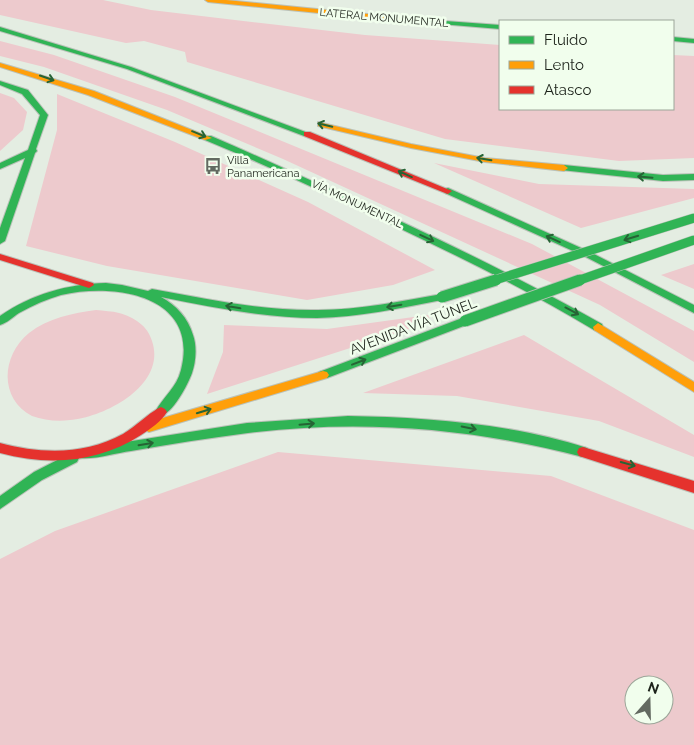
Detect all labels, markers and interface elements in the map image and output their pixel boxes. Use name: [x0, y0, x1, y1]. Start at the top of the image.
street label: LATERAL MONUMENTAL: [319, 6, 450, 30]
legend: [499, 20, 674, 110]
text: Fluido: [544, 31, 587, 49]
text: Lento: [544, 56, 584, 74]
one-way arrow: [38, 74, 54, 84]
text: Atasco: [544, 81, 591, 99]
one-way arrow: [318, 120, 334, 129]
one-way arrow: [191, 130, 206, 139]
place label: Villa Panamericana: [227, 154, 299, 180]
one-way arrow: [476, 154, 492, 164]
bus stop icon: Villa Panamericana: [203, 156, 223, 176]
one-way arrow: [398, 168, 413, 178]
one-way arrow: [638, 172, 654, 182]
street label: VÍA MONUMENTAL: [309, 176, 406, 231]
one-way arrow: [419, 233, 434, 243]
one-way arrow: [546, 233, 561, 243]
one-way arrow: [623, 234, 639, 243]
street label: AVENIDA VÍA TÚNEL: [347, 293, 479, 358]
one-way arrow: [225, 301, 241, 311]
one-way arrow: [387, 301, 403, 311]
one-way arrow: [564, 307, 578, 317]
one-way arrow: [351, 357, 366, 366]
one-way arrow: [196, 405, 212, 415]
one-way arrow: [299, 419, 315, 428]
one-way arrow: [461, 423, 477, 433]
one-way arrow: [138, 439, 154, 449]
one-way arrow: [619, 460, 635, 470]
north arrow: [624, 675, 674, 725]
text: N: [646, 678, 661, 697]

